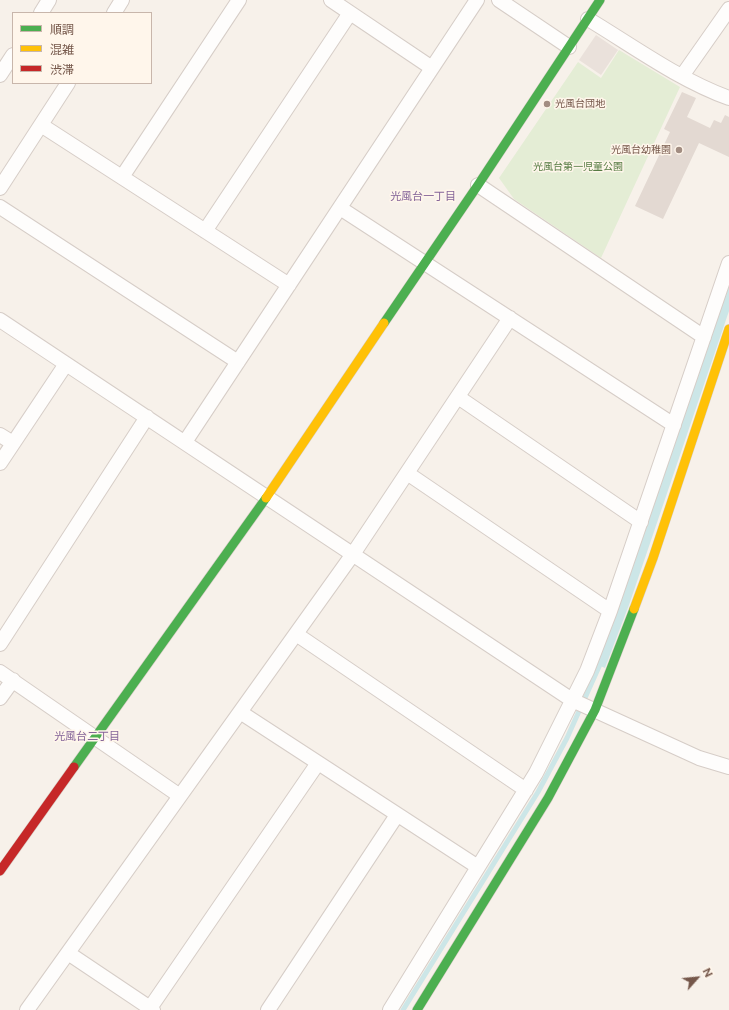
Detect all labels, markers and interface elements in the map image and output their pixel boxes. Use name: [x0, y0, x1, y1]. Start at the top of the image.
legend: [12, 12, 152, 84]
text: 順調: [50, 23, 74, 37]
text: 混雑: [50, 43, 74, 57]
text: 渋滞: [50, 63, 74, 77]
place label: 光風台団地: [555, 98, 605, 110]
marker: 光風台団地: [542, 99, 552, 109]
place label: 光風台幼稚園: [611, 144, 671, 156]
marker: 光風台幼稚園: [674, 145, 684, 155]
park label: 光風台第一児童公園: [533, 161, 623, 173]
district label: 光風台一丁目: [390, 190, 456, 204]
district label: 光風台二丁目: [54, 730, 120, 744]
north arrow: [677, 958, 717, 998]
text: N: [700, 966, 715, 979]

